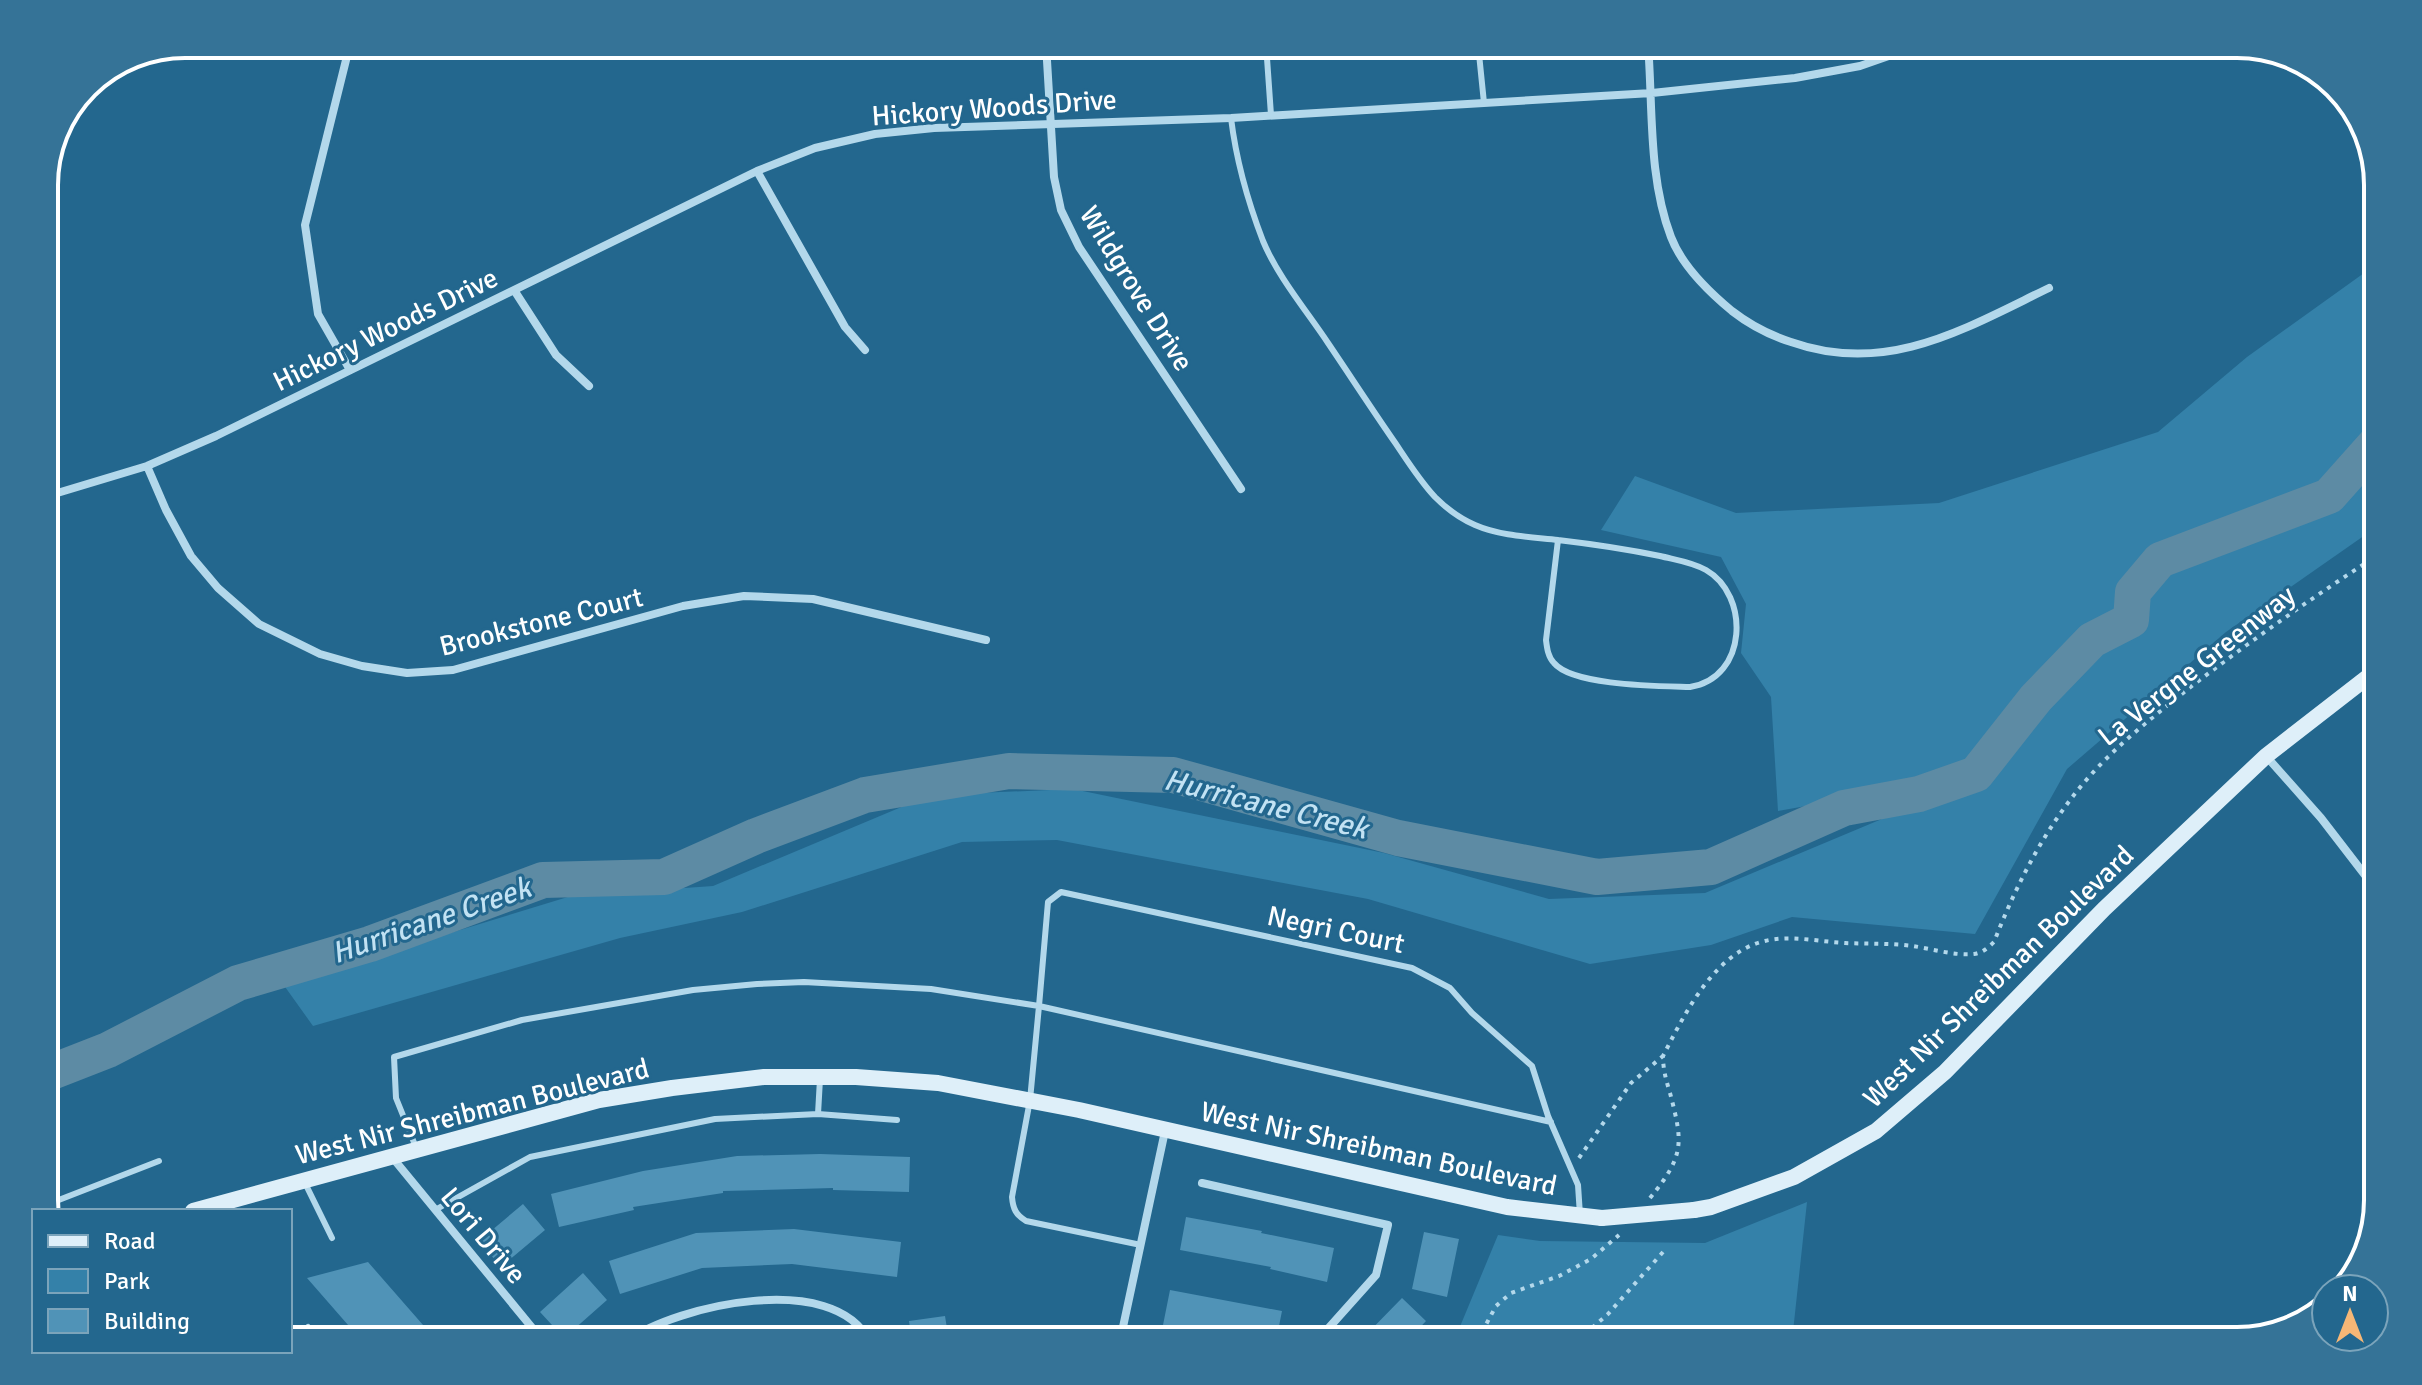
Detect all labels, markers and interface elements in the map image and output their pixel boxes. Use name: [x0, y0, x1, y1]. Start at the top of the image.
street label: Hickory Woods Drive: [870, 82, 1118, 134]
street label: Wildgrove Drive: [1072, 200, 1200, 377]
street label: Hickory Woods Drive: [268, 261, 503, 399]
street label: La Vergne Greenway: [2091, 578, 2302, 753]
street label: Brookstone Court: [436, 580, 647, 664]
water label: Hurricane Creek: [1160, 761, 1374, 848]
street label: West Nir Shreibman Boulevard: [1856, 838, 2141, 1115]
water label: Hurricane Creek: [327, 868, 539, 972]
street label: Negri Court: [1264, 899, 1408, 961]
street label: West Nir Shreibman Boulevard: [292, 1052, 653, 1172]
street label: West Nir Shreibman Boulevard: [1198, 1095, 1560, 1203]
street label: Lori Drive: [433, 1180, 533, 1291]
legend: [32, 1209, 292, 1353]
text: Road: [104, 1226, 155, 1256]
text: Park: [104, 1266, 150, 1296]
north arrow: [2310, 1273, 2390, 1353]
text: N: [2342, 1280, 2358, 1307]
text: Building: [104, 1306, 190, 1336]

